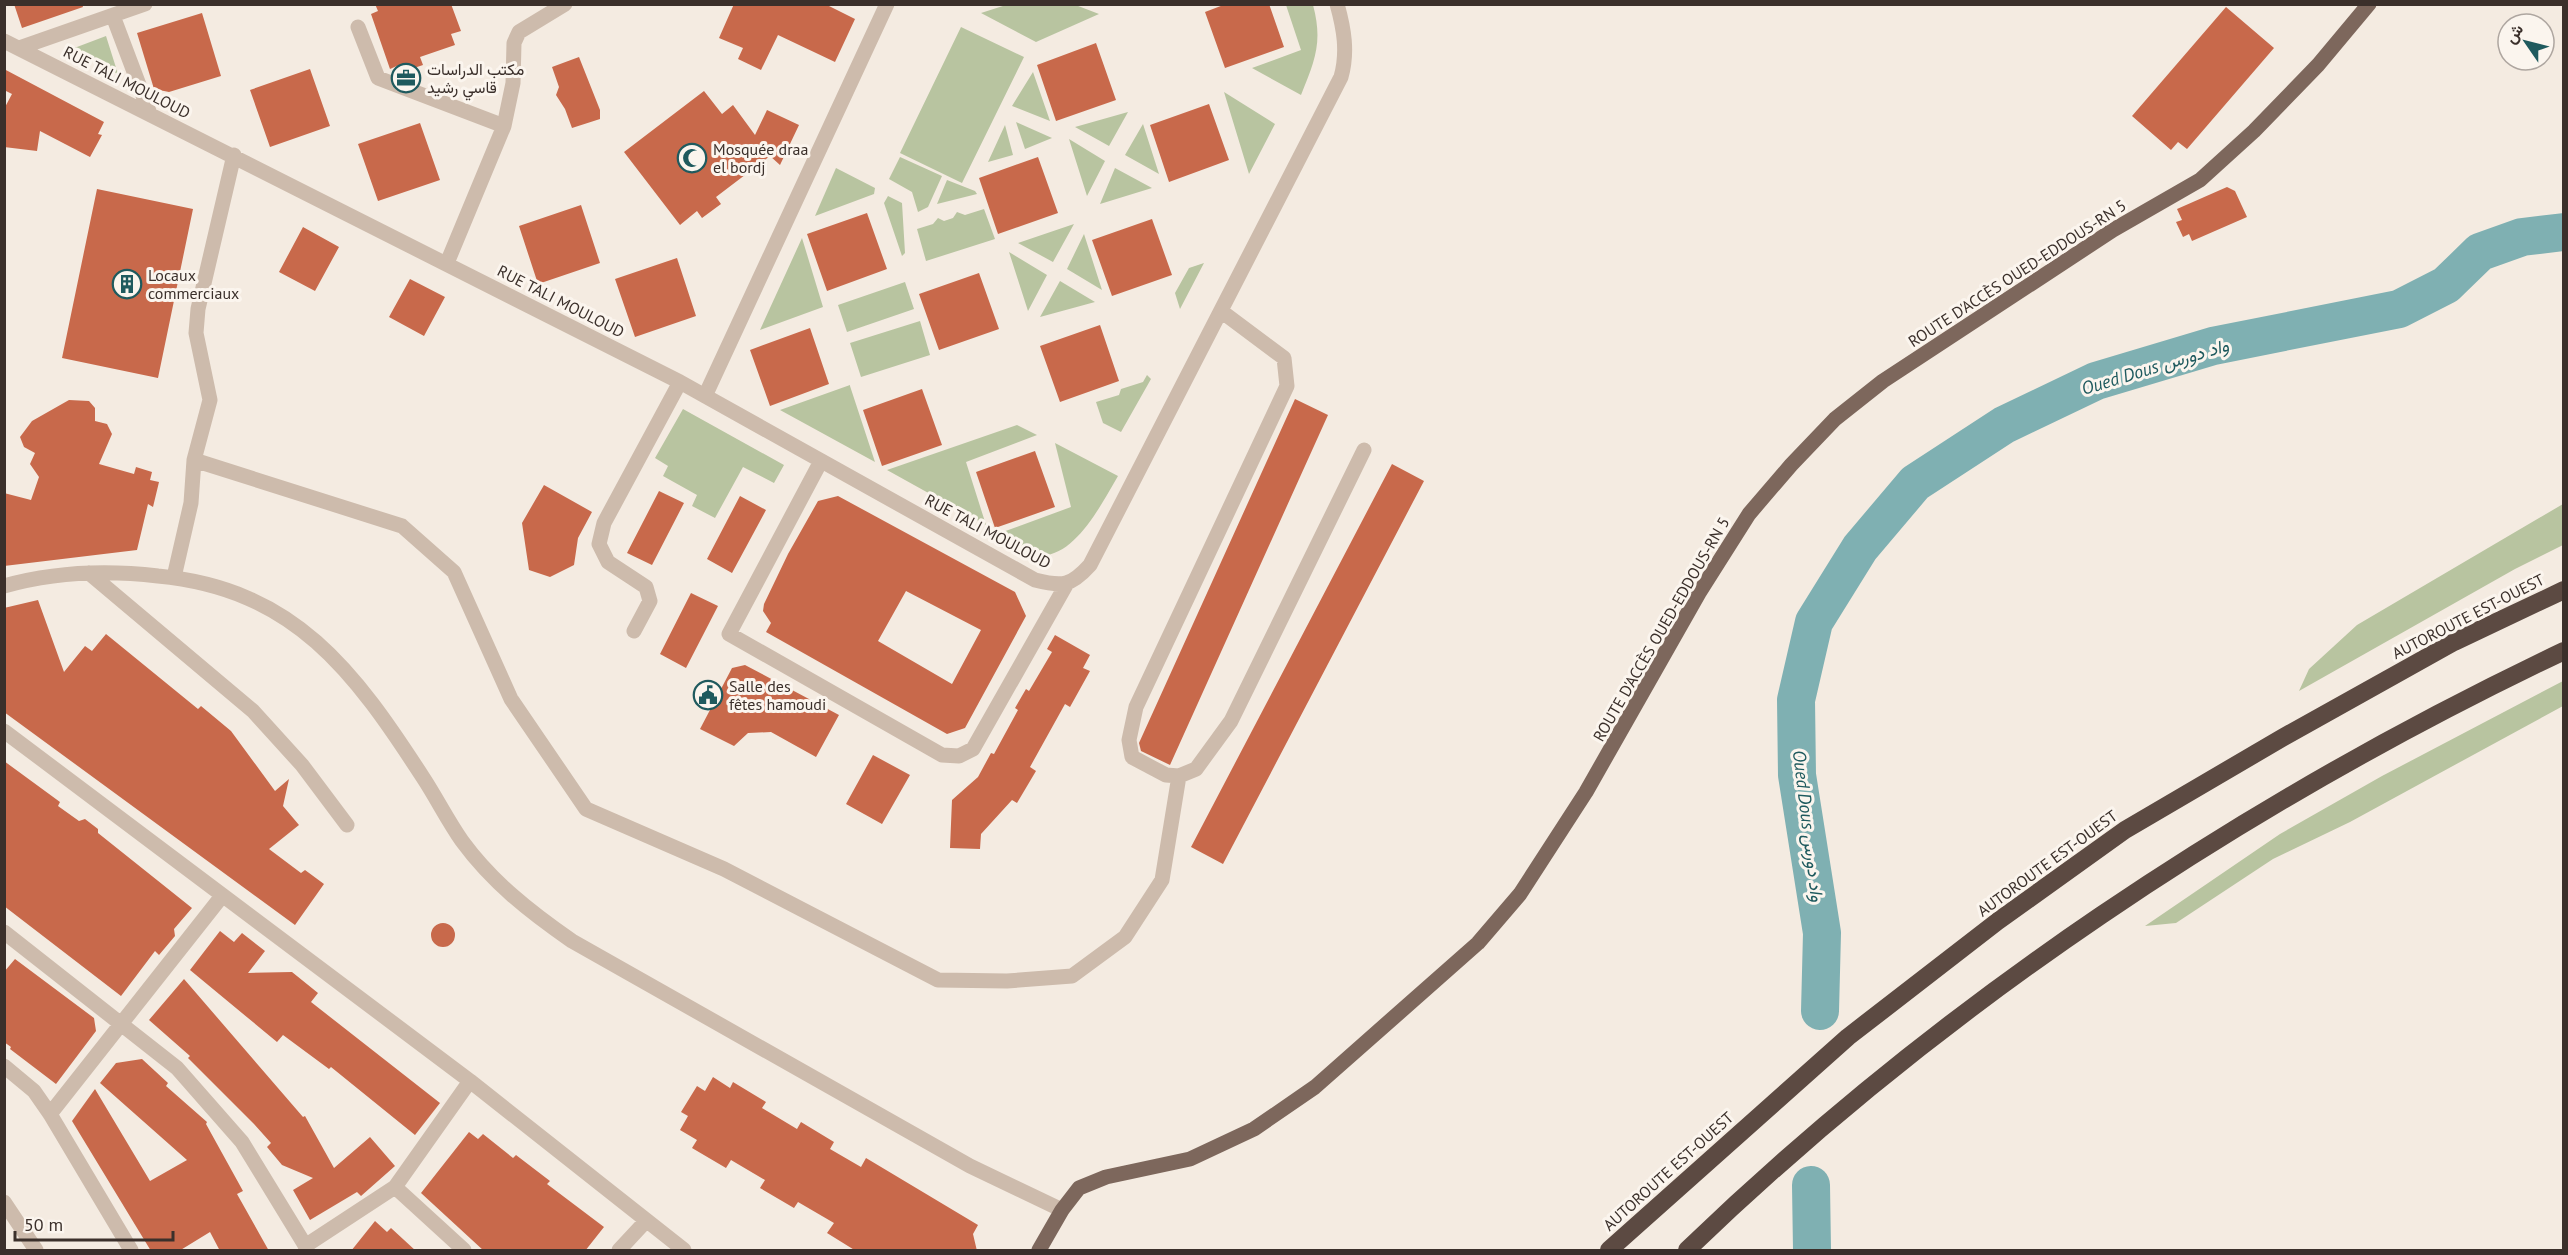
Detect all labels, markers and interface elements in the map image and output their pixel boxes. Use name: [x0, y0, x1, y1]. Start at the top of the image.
north arrow: [2496, 12, 2556, 72]
text: ش: [2500, 20, 2527, 47]
street label: RUE TALI MOULOUD: [60, 41, 194, 123]
place label: مكتب الدراسات قاسي رشيد: [427, 59, 524, 101]
office icon: مكتب الدراسات قاسي رشيد: [390, 62, 422, 94]
place label: Mosquée draa el bordj: [713, 139, 808, 177]
mosque icon: Mosquée draa el bordj: [676, 142, 708, 174]
street label: ROUTE D'ACCÈS OUED-EDDOUS-RN 5: [1904, 195, 2130, 351]
street label: RUE TALI MOULOUD: [494, 260, 628, 342]
place label: Locaux commerciaux: [148, 265, 239, 303]
building icon: Locaux commerciaux: [111, 268, 143, 300]
water label: Oued Dous واد دورس: [2078, 333, 2231, 400]
street label: RUE TALI MOULOUD: [922, 489, 1054, 573]
street label: ROUTE D'ACCÈS OUED-EDDOUS-RN 5: [1588, 513, 1734, 745]
street label: AUTOROUTE EST-OUEST: [2388, 569, 2548, 663]
place label: Salle des fêtes hamoudi: [729, 676, 826, 714]
public building icon: Salle des fêtes hamoudi: [692, 679, 724, 711]
water label: Oued Dous واد دورس: [1788, 749, 1829, 903]
street label: AUTOROUTE EST-OUEST: [1973, 805, 2121, 921]
street label: AUTOROUTE EST-OUEST: [1599, 1107, 1737, 1235]
scale bar: [15, 1204, 172, 1242]
text: 50 m: [24, 1213, 63, 1236]

